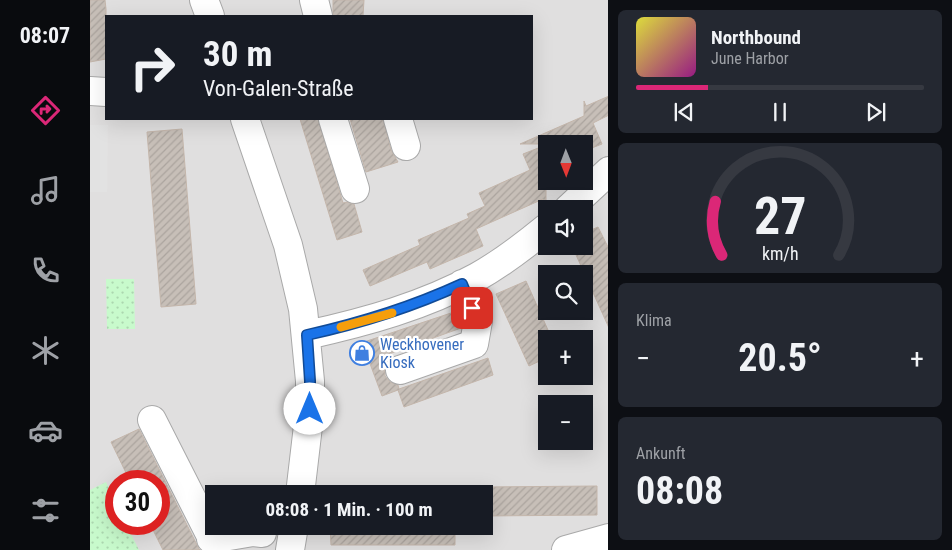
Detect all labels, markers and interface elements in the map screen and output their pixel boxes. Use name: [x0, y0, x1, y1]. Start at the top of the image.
text: 08:07: [20, 23, 70, 48]
text: Northbound: [711, 26, 801, 49]
text: 30 m: [203, 34, 272, 75]
icon: right: [120, 35, 185, 100]
text: June Harbor: [711, 49, 789, 68]
text: Von-Galen-Straße: [203, 76, 354, 101]
icon: directions: [28, 93, 63, 128]
icon: previous: [670, 98, 698, 126]
icon: pause: [766, 98, 794, 126]
icon: next: [862, 98, 890, 126]
north arrow: [538, 135, 592, 190]
map controls: [538, 135, 593, 450]
icon: music: [28, 173, 63, 208]
text: 27: [754, 186, 806, 247]
button: sound: [538, 200, 593, 255]
text: km/h: [762, 243, 798, 264]
icon: phone: [28, 253, 63, 288]
button: search: [538, 265, 593, 320]
pin: [451, 287, 493, 329]
icon: arrive: [458, 294, 486, 322]
text: Klima: [636, 311, 672, 330]
button: +: [538, 330, 593, 385]
icon: climate: [28, 333, 63, 368]
place label: Weckhovener Kiosk: [380, 335, 464, 372]
text: 20.5°: [738, 336, 822, 380]
shop icon: Weckhovener Kiosk: [349, 340, 375, 366]
text: −: [636, 342, 650, 375]
text: +: [910, 342, 924, 375]
position arrow: [283, 382, 335, 434]
button: −: [538, 395, 593, 450]
icon: car: [28, 413, 63, 448]
text: Ankunft: [636, 444, 685, 463]
text: 08:08: [636, 469, 723, 513]
speed limit sign: 30: [105, 470, 170, 535]
icon: filters: [28, 493, 63, 528]
text: 08:08 · 1 Min. · 100 m: [265, 498, 433, 521]

